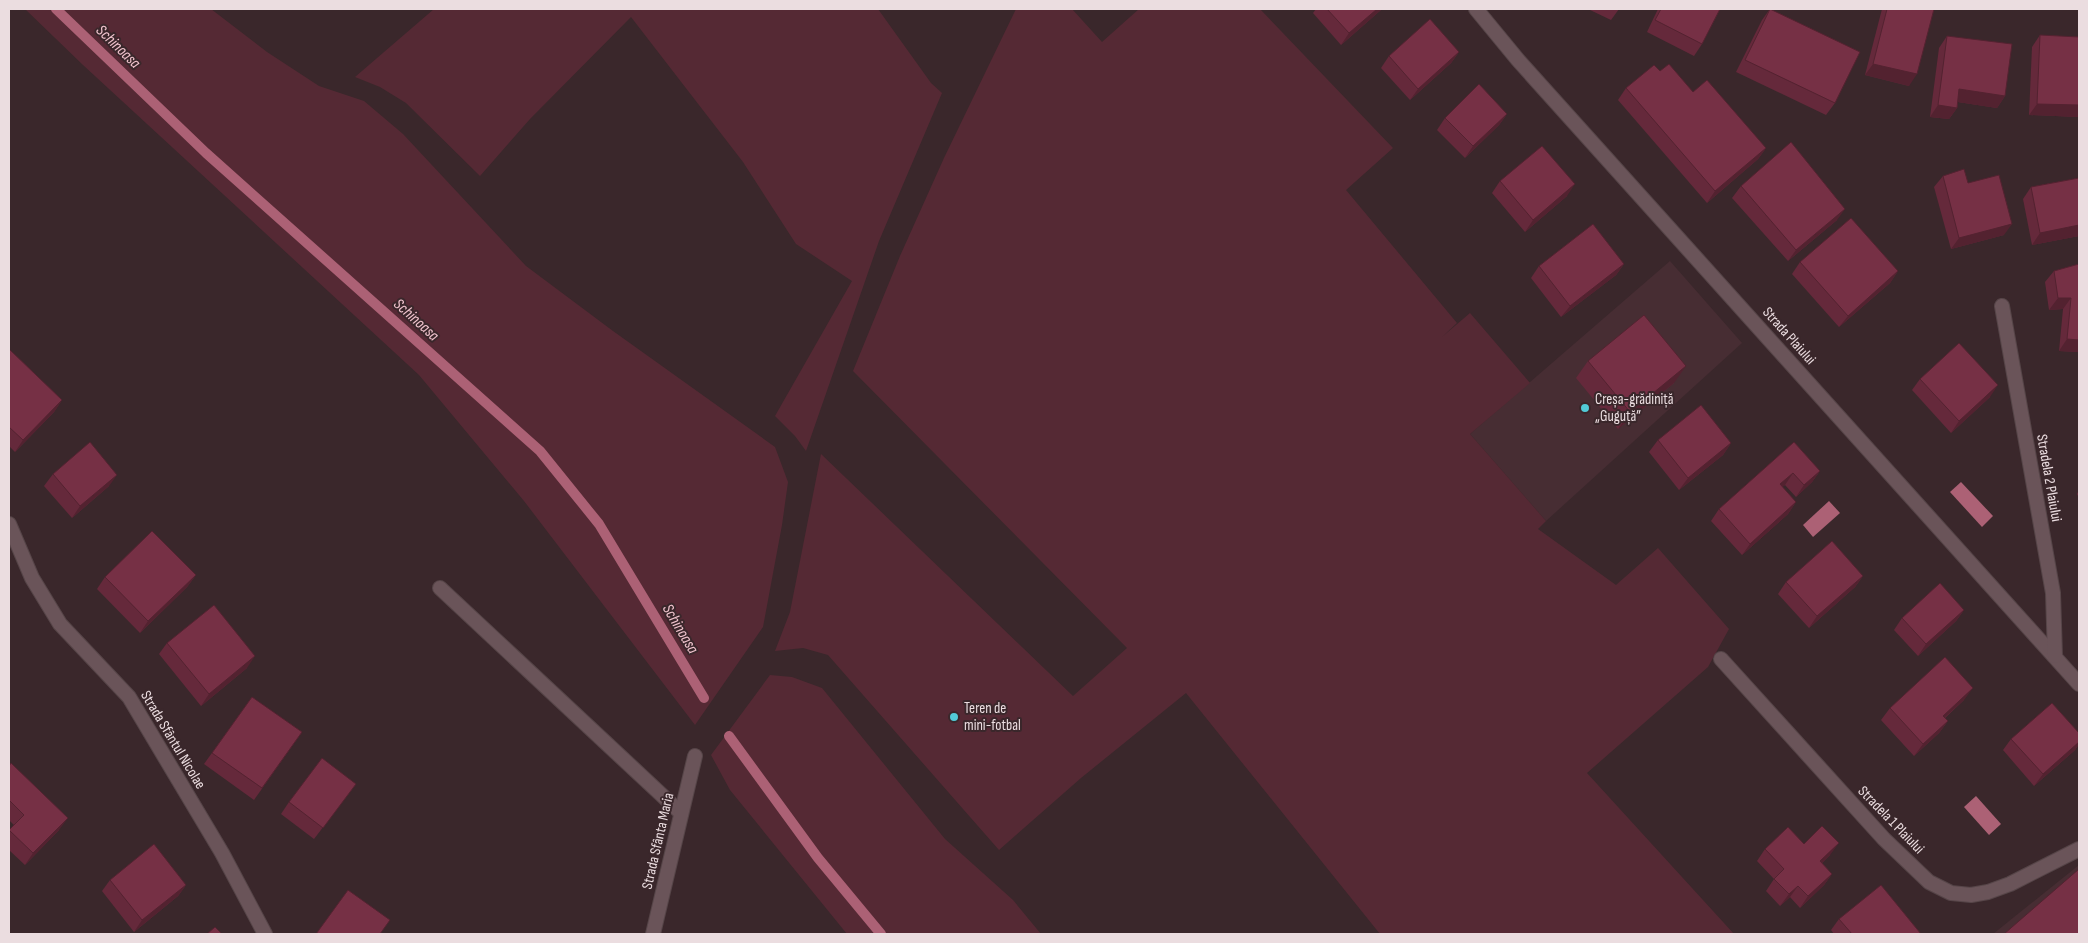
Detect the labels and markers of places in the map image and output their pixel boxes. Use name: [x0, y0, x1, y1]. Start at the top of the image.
place label: Creșa-grădiniță „Guguță”: [1595, 390, 1674, 426]
marker: Creșa-grădiniță „Guguță”: [1579, 402, 1591, 414]
place label: Teren de mini-fotbal: [964, 699, 1021, 735]
marker: Teren de mini-fotbal: [948, 711, 960, 723]

